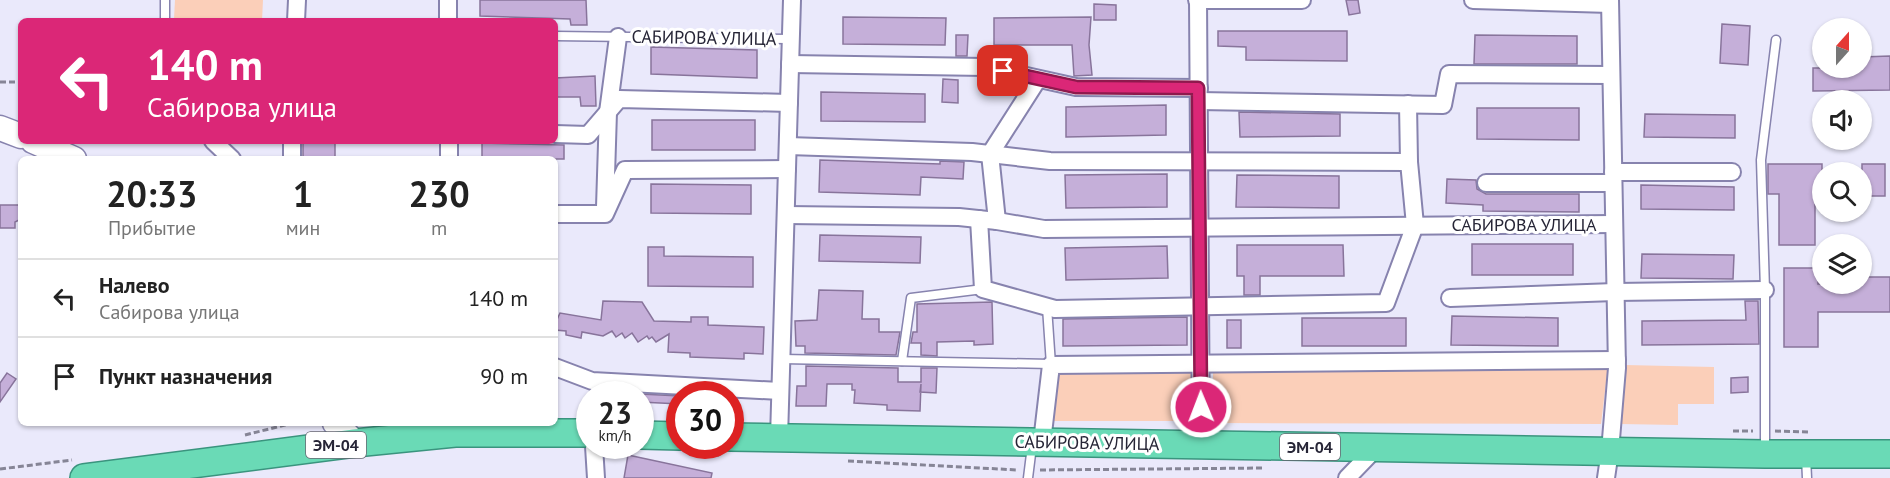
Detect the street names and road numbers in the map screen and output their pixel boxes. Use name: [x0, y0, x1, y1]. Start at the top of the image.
street label: САБИРОВА УЛИЦА: [631, 25, 777, 50]
street label: САБИРОВА УЛИЦА: [1452, 213, 1597, 236]
street label: САБИРОВА УЛИЦА: [1014, 430, 1160, 455]
road number: ЭМ-04: [306, 432, 366, 458]
road number: ЭМ-04: [1280, 434, 1340, 460]

